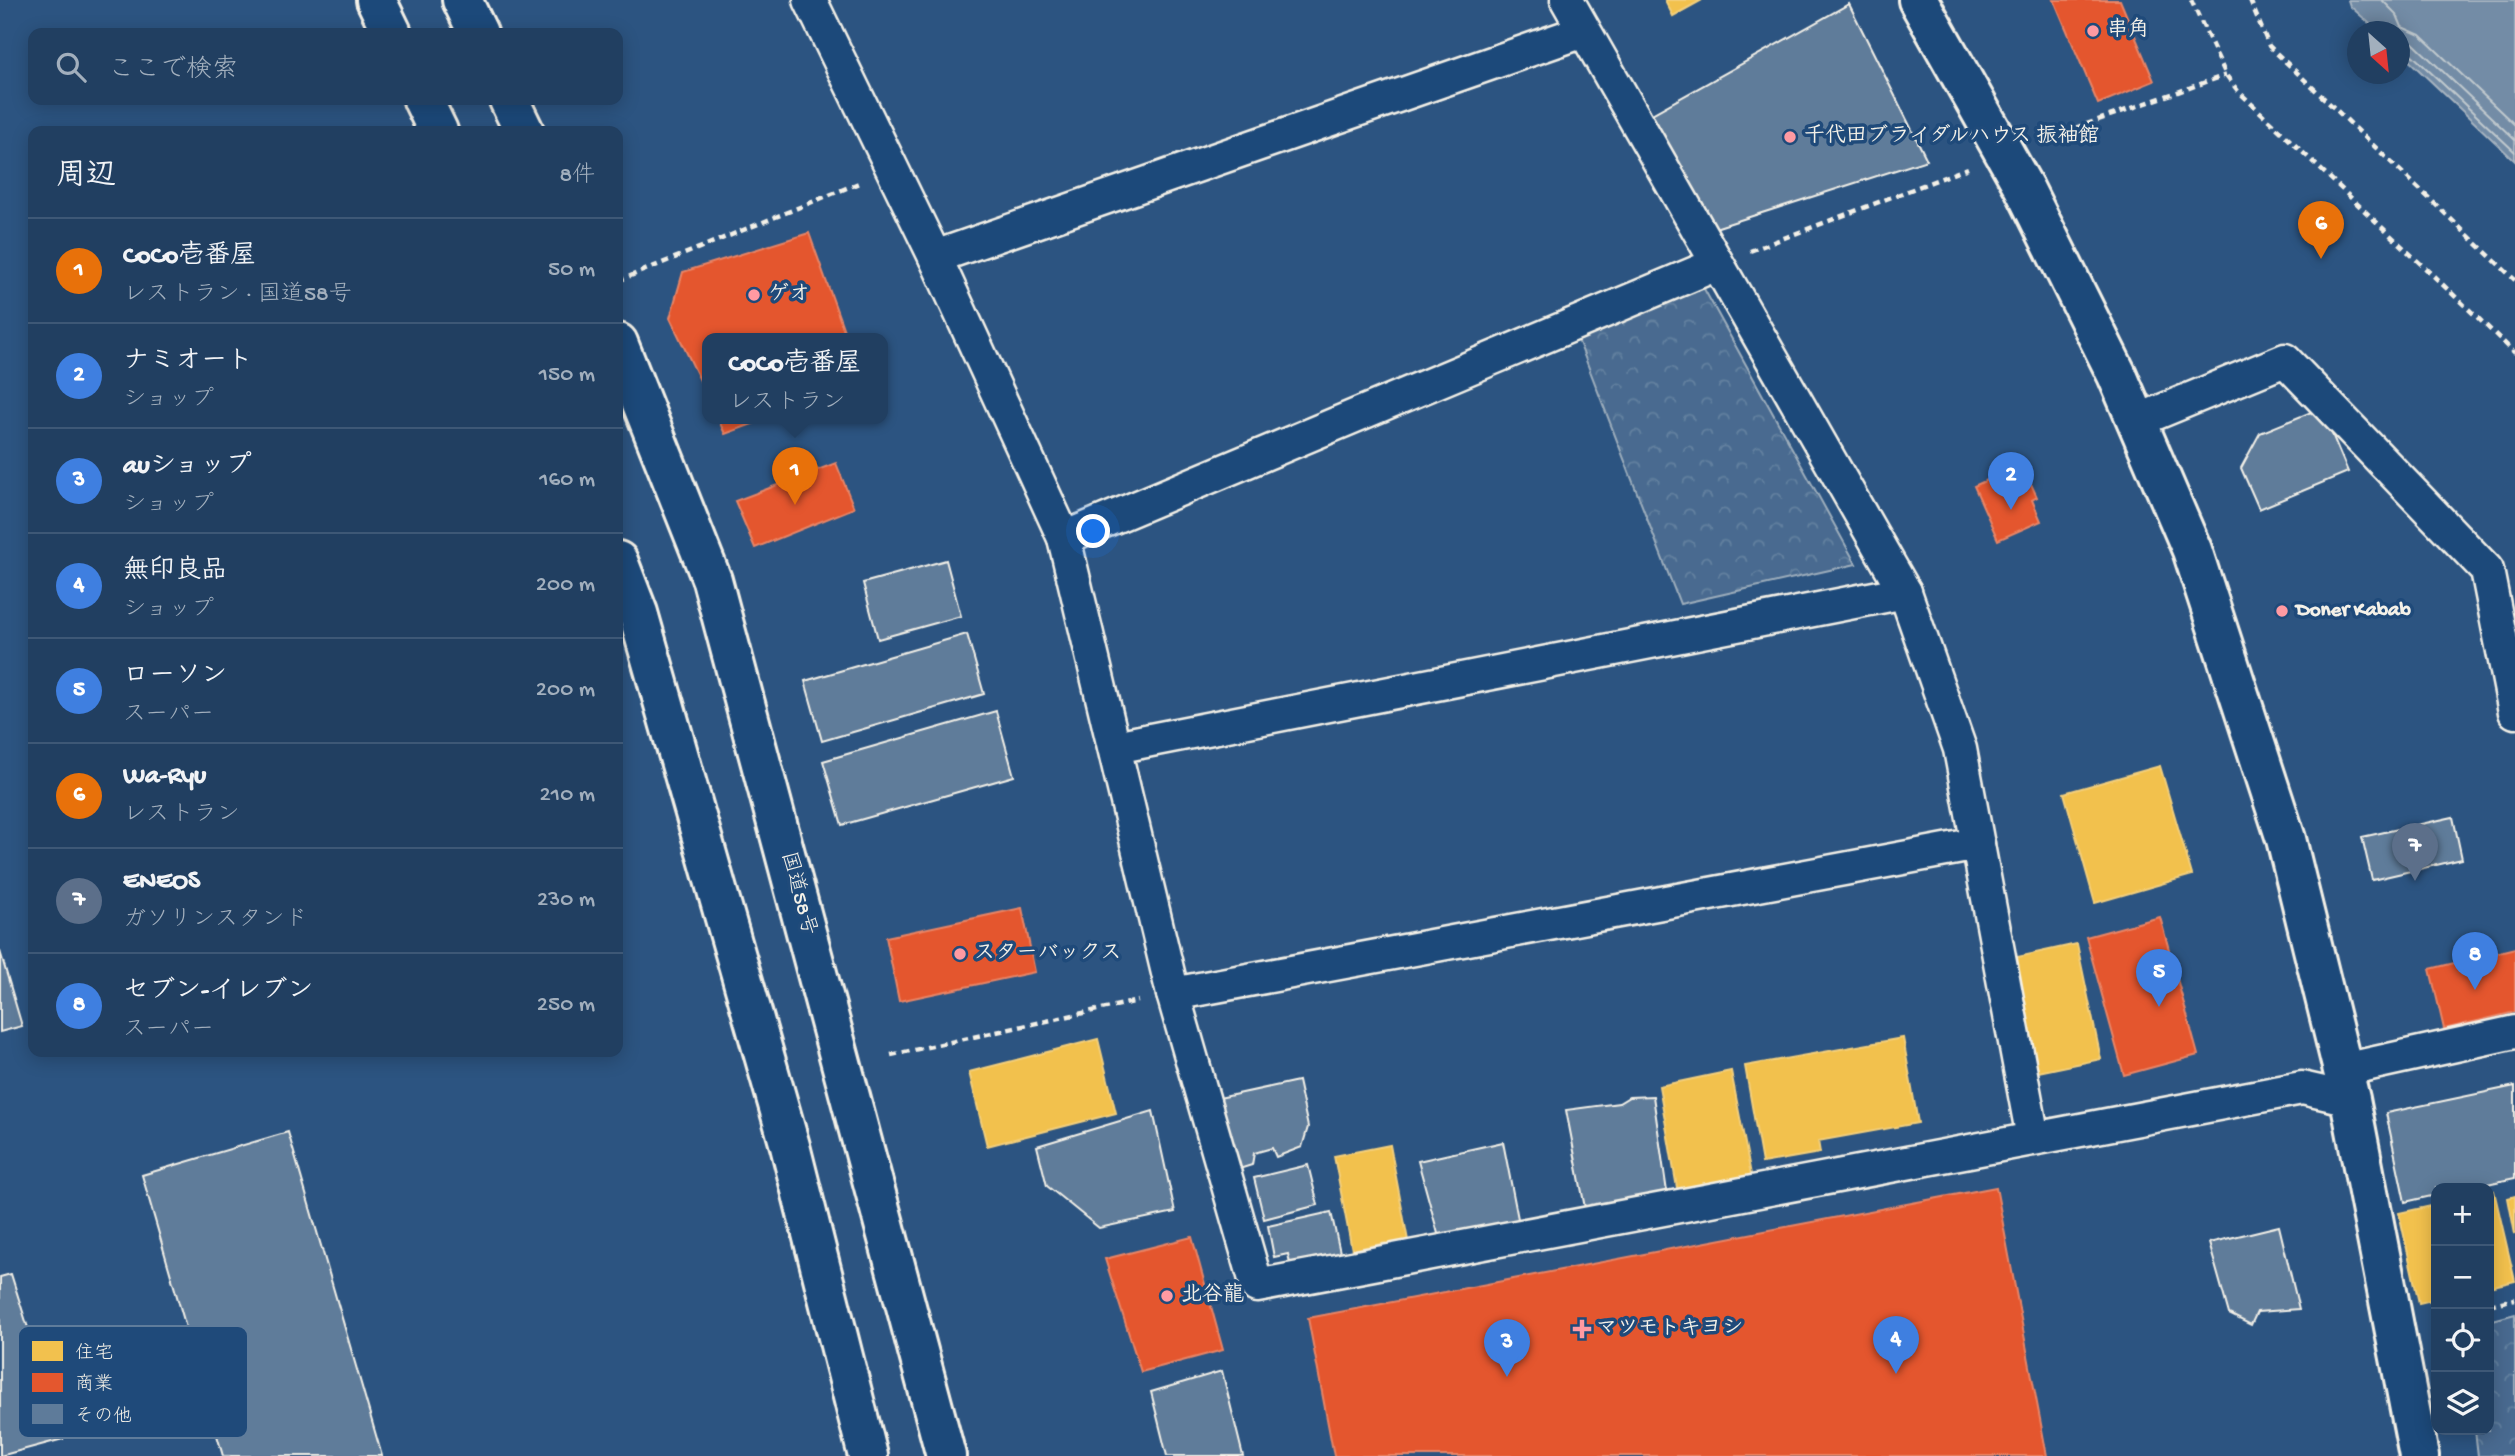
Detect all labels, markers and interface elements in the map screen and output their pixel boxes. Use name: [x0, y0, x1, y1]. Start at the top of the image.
place label: 串角: [2107, 17, 2149, 44]
north arrow: [2347, 21, 2410, 84]
marker: 串角: [2085, 23, 2101, 39]
search box: [28, 28, 623, 105]
icon: search: [52, 48, 90, 86]
text: ここで検索: [108, 56, 238, 87]
place label: 千代田ブライダルハウス 振袖館: [1804, 123, 2099, 150]
marker: 千代田ブライダルハウス 振袖館: [1782, 129, 1798, 145]
text: 周辺: [56, 160, 116, 195]
text: 8件: [559, 163, 595, 190]
pin: 6: [2298, 201, 2344, 259]
text: CoCo壱番屋: [123, 242, 256, 273]
text: 1: [74, 257, 84, 284]
text: 50 m: [548, 257, 595, 284]
text: レストラン · 国道58号: [123, 282, 352, 309]
place label: ゲオ: [768, 282, 810, 308]
marker: ゲオ: [746, 287, 762, 303]
popup: [702, 333, 888, 424]
text: ナミオート: [123, 347, 253, 378]
text: CoCo壱番屋: [728, 350, 862, 381]
text: 2: [73, 362, 85, 389]
text: 150 m: [539, 362, 595, 389]
text: ショップ: [123, 387, 214, 414]
text: レストラン: [728, 390, 845, 417]
pin: 1: [772, 447, 818, 505]
text: auショップ: [123, 452, 252, 483]
pin: 2: [1988, 452, 2034, 510]
text: 3: [73, 467, 85, 494]
text: 160 m: [539, 467, 595, 494]
text: ショップ: [123, 492, 214, 519]
your location: [1076, 514, 1110, 548]
text: 無印良品: [123, 557, 227, 588]
text: 4: [74, 572, 84, 599]
text: 200 m: [536, 572, 595, 599]
text: ショップ: [123, 597, 214, 624]
place label: Doner Kabab: [2294, 599, 2411, 624]
marker: Doner Kabab: [2274, 603, 2290, 619]
text: ローソン: [123, 662, 227, 693]
text: 5: [73, 677, 85, 704]
text: 200 m: [536, 677, 595, 704]
text: スーパー: [123, 702, 214, 729]
text: Wa-Ryu: [123, 762, 206, 793]
text: 6: [73, 782, 85, 809]
text: 210 m: [540, 782, 595, 809]
text: レストラン: [123, 802, 240, 829]
pin: 7: [2392, 823, 2438, 881]
street label: 国道58号: [774, 849, 821, 939]
text: ENEOS: [123, 867, 200, 898]
text: 7: [73, 887, 85, 914]
text: 230 m: [537, 887, 595, 914]
text: ガソリンスタンド: [123, 907, 307, 934]
pin: 8: [2452, 932, 2498, 990]
place label: スターバックス: [974, 942, 1121, 967]
marker: スターバックス: [952, 946, 968, 962]
pin: 5: [2136, 949, 2182, 1007]
text: セブン-イレブン: [123, 977, 313, 1008]
text: 8: [73, 992, 85, 1019]
text: 250 m: [537, 992, 595, 1019]
text: スーパー: [123, 1017, 214, 1044]
map controls: [2431, 1183, 2494, 1435]
button: +: [2431, 1183, 2494, 1246]
button: −: [2431, 1246, 2494, 1309]
place label: 北谷龍: [1181, 1282, 1244, 1309]
marker: 北谷龍: [1159, 1288, 1175, 1304]
button: locate: [2431, 1309, 2494, 1372]
pin: 4: [1873, 1316, 1919, 1374]
place label: マツモトキヨシ: [1596, 1317, 1743, 1342]
pin: 3: [1484, 1319, 1530, 1377]
marker: マツモトキヨシ: [1574, 1321, 1590, 1337]
legend: [18, 1326, 248, 1438]
text: 住宅: [75, 1342, 113, 1366]
button: layers: [2431, 1372, 2494, 1435]
text: 商業: [75, 1373, 113, 1397]
text: その他: [75, 1406, 132, 1429]

